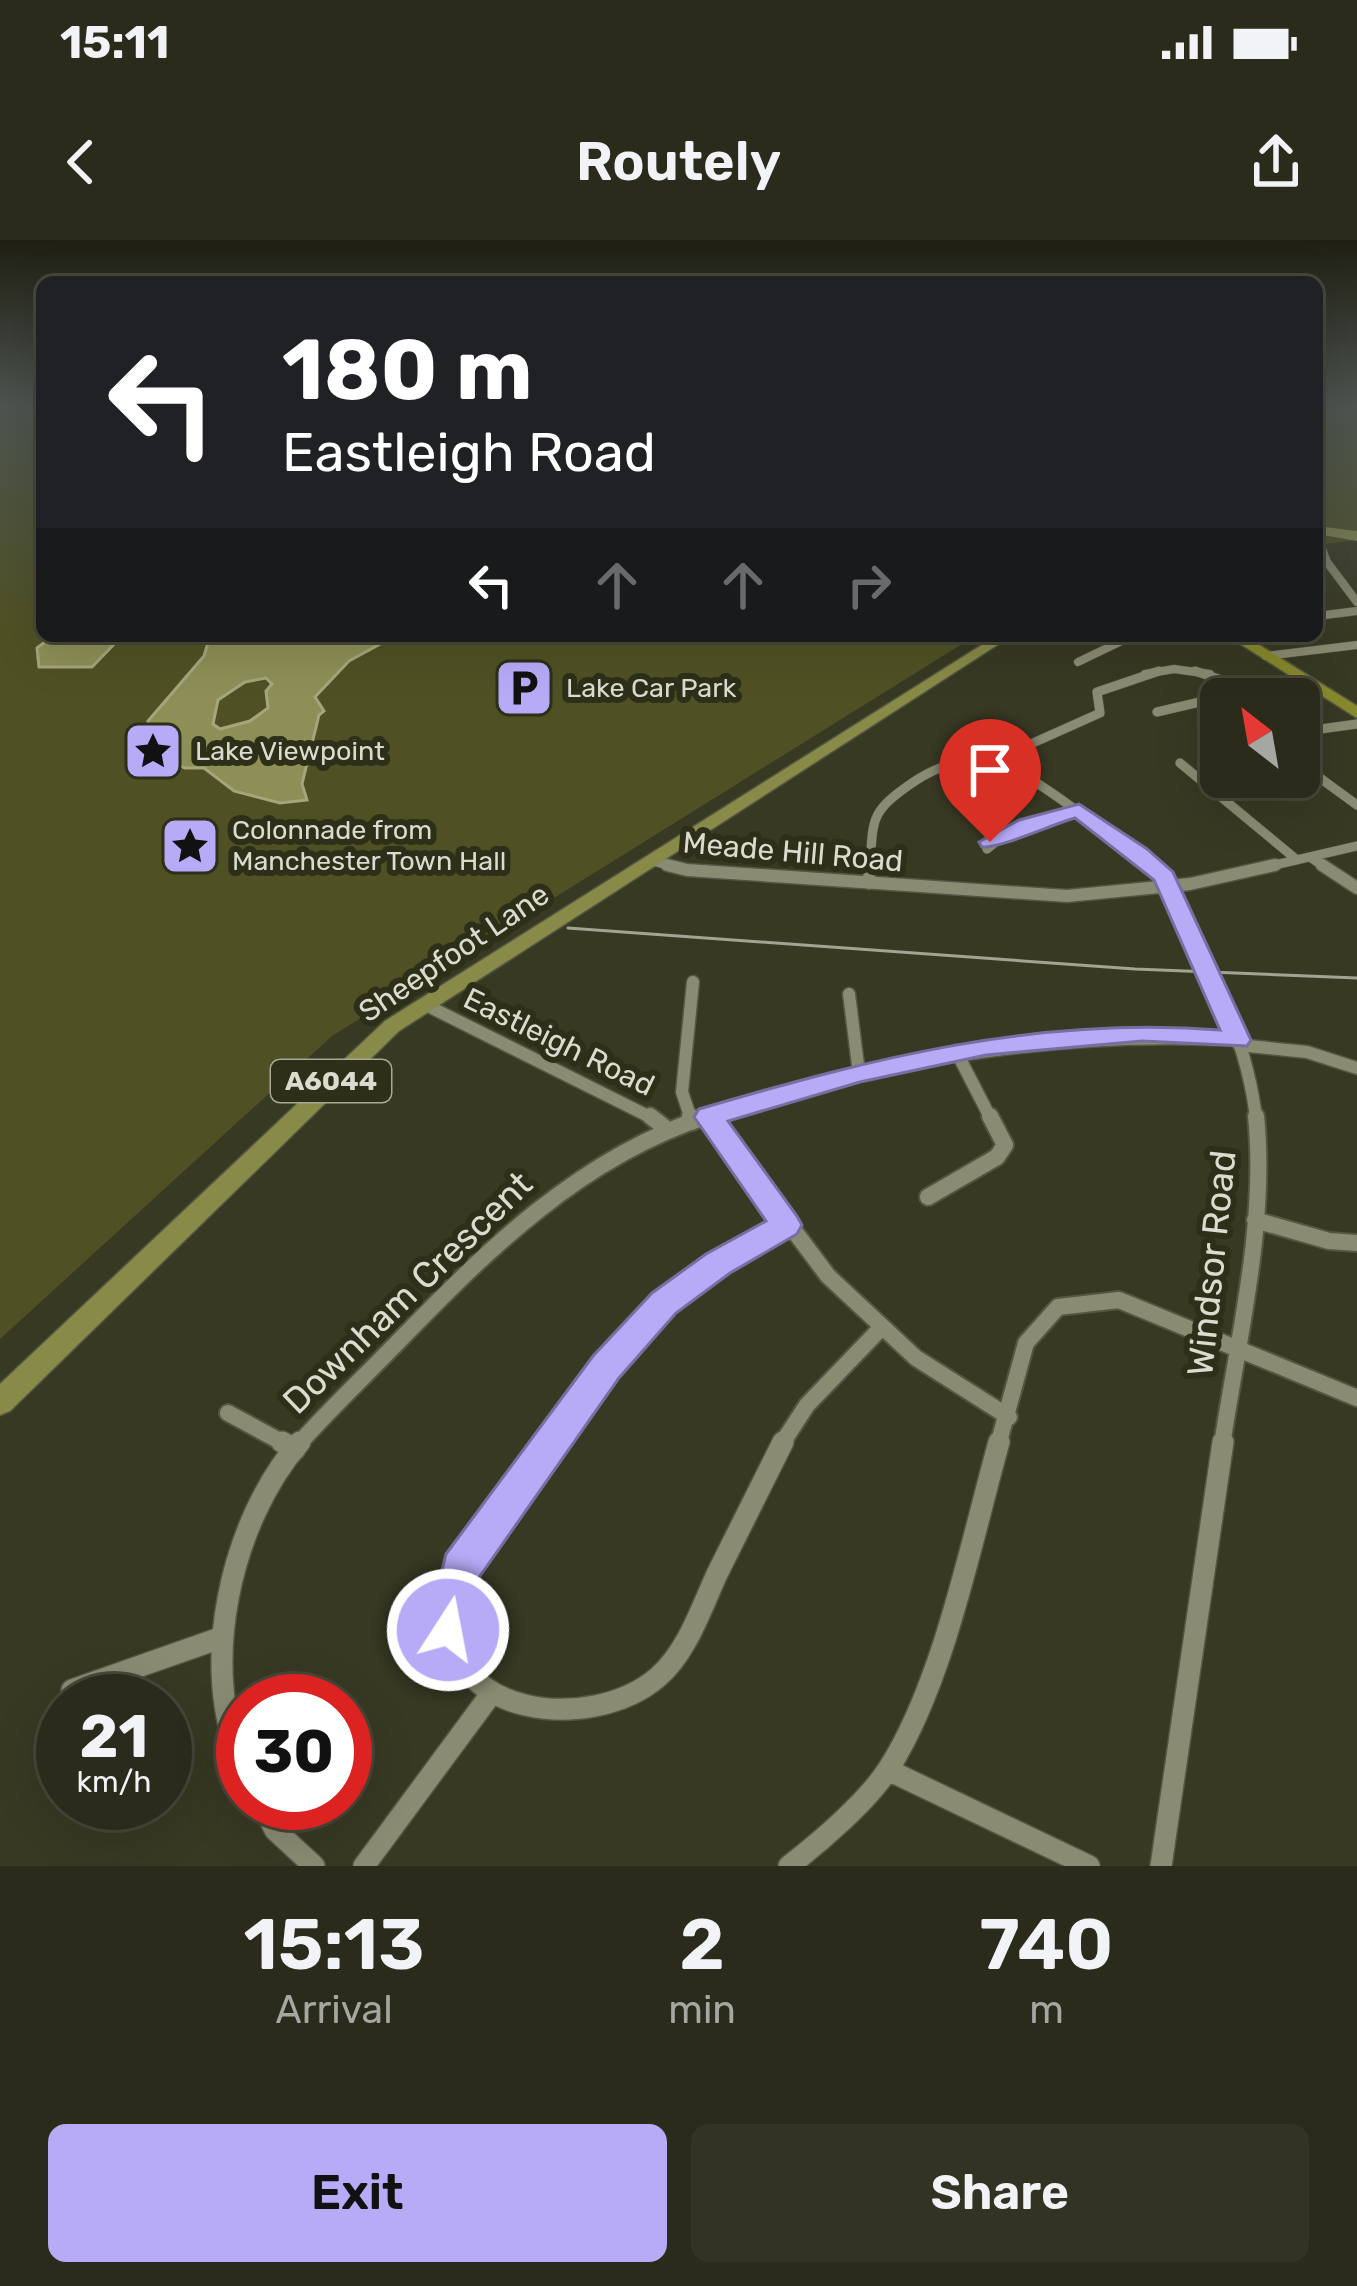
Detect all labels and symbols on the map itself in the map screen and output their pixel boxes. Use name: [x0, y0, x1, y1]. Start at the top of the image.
parking icon: Lake Car Park: [493, 657, 555, 719]
place label: Lake Car Park: [566, 672, 736, 704]
north arrow: [1200, 678, 1320, 798]
pin: [939, 719, 1041, 842]
place icon: Lake Viewpoint: [122, 720, 184, 782]
place label: Lake Viewpoint: [195, 735, 385, 767]
place label: Colonnade from Manchester Town Hall: [232, 814, 506, 877]
place icon: Colonnade from Manchester Town Hall: [159, 815, 221, 877]
street label: Meade Hill Road: [681, 824, 905, 880]
street label: Sheepfoot Lane: [352, 876, 556, 1030]
street label: Eastleigh Road: [458, 980, 660, 1104]
road number: A6044: [271, 1060, 391, 1102]
street label: Windsor Road: [1178, 1148, 1245, 1378]
street label: Downham Crescent: [274, 1162, 541, 1422]
position arrow: [385, 1567, 511, 1693]
speed limit sign: 30: [216, 1674, 372, 1830]

